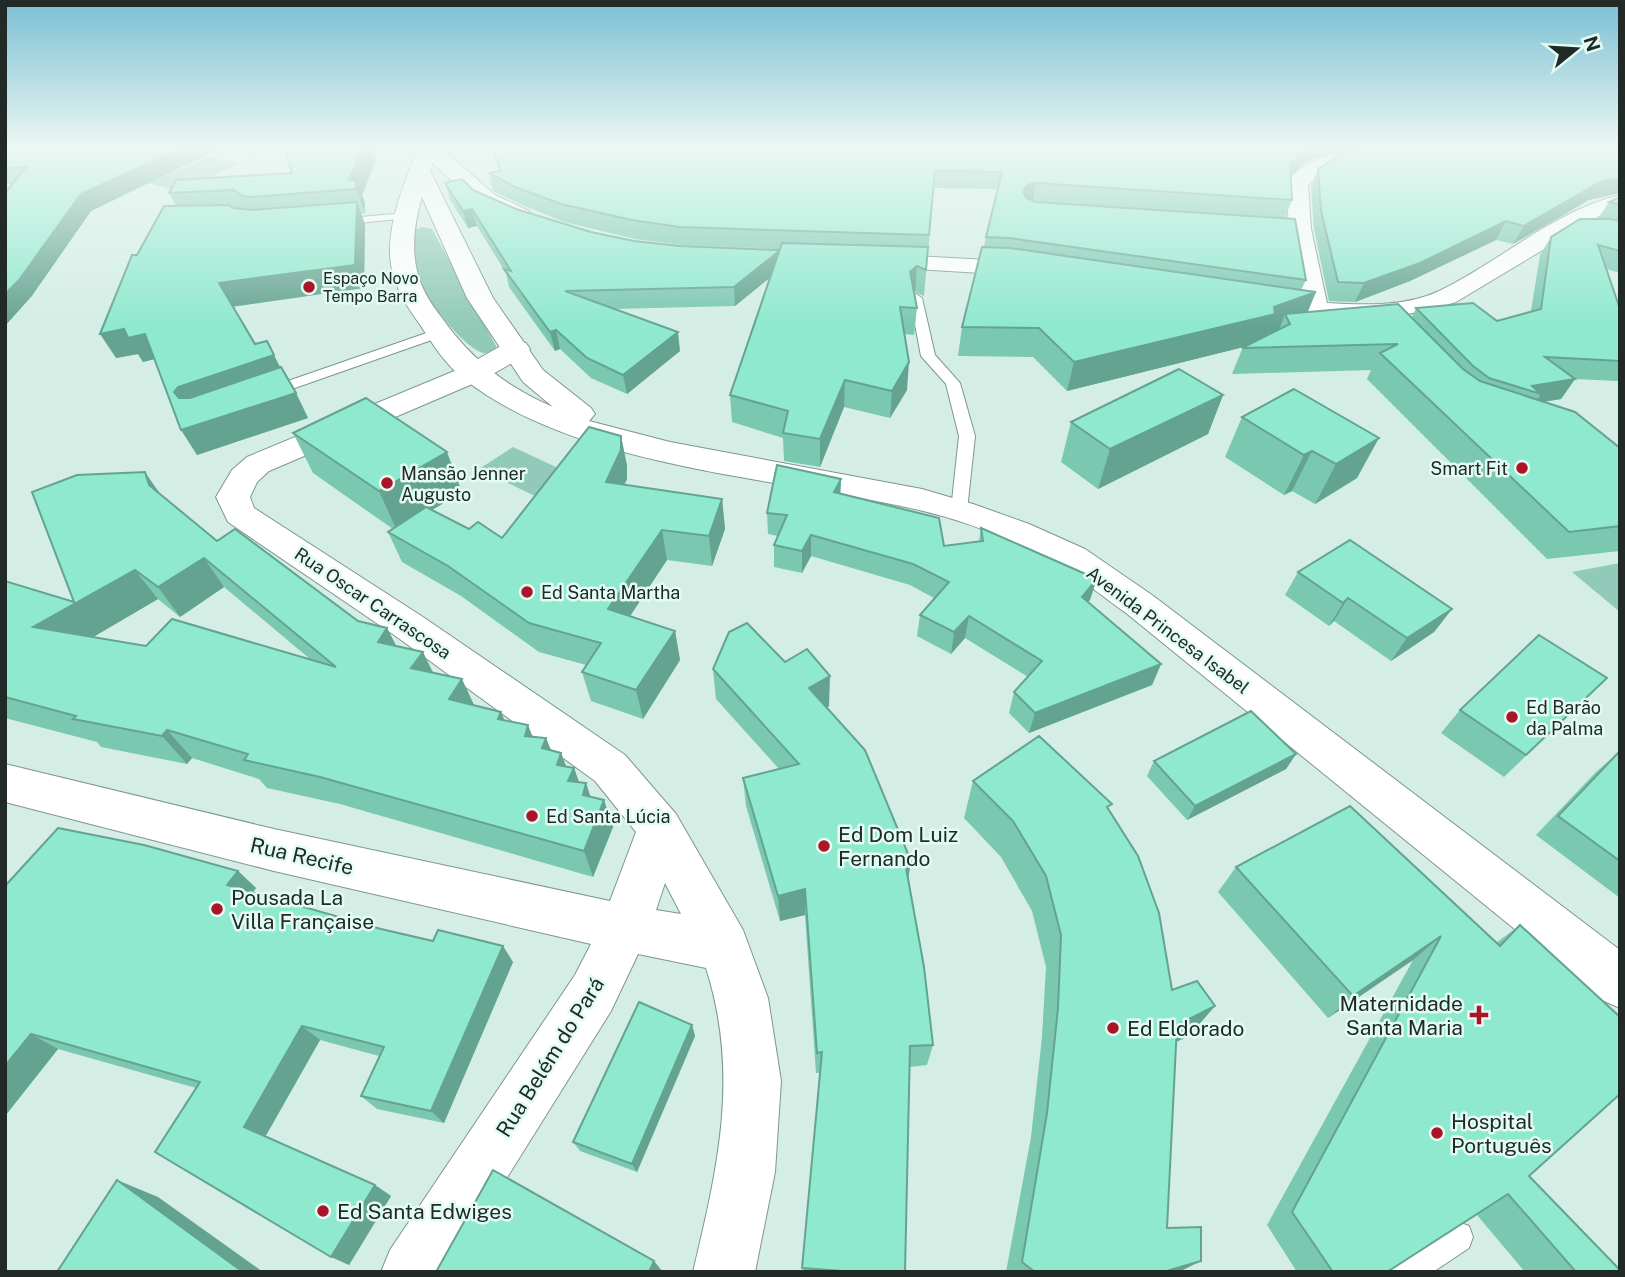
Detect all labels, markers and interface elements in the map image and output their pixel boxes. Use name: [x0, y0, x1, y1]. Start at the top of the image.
north arrow: [1541, 14, 1611, 84]
text: N: [1579, 33, 1605, 54]
place label: Espaço Novo Tempo Barra: [323, 269, 418, 306]
marker: Espaço Novo Tempo Barra: [301, 279, 317, 295]
place label: Smart Fit: [1430, 458, 1508, 479]
marker: Smart Fit: [1514, 460, 1530, 476]
place label: Mansão Jenner Augusto: [401, 463, 526, 505]
marker: Mansão Jenner Augusto: [379, 475, 395, 491]
street label: Rua Oscar Carrascosa: [291, 543, 455, 663]
street label: Avenida Princesa Isabel: [1083, 562, 1253, 698]
place label: Ed Santa Martha: [541, 582, 680, 603]
marker: Ed Santa Martha: [519, 584, 535, 600]
place label: Ed Barão da Palma: [1526, 697, 1603, 739]
marker: Ed Barão da Palma: [1504, 709, 1520, 725]
place label: Ed Santa Lúcia: [546, 806, 670, 827]
marker: Ed Santa Lúcia: [524, 808, 540, 824]
place label: Ed Dom Luiz Fernando: [838, 822, 958, 871]
street label: Rua Recife: [248, 832, 356, 880]
marker: Ed Dom Luiz Fernando: [816, 838, 832, 854]
place label: Pousada La Villa Française: [231, 885, 374, 934]
marker: Pousada La Villa Française: [209, 901, 225, 917]
street label: Rua Belém do Pará: [491, 973, 609, 1141]
place label: Maternidade Santa Maria: [1339, 991, 1463, 1040]
marker: Maternidade Santa Maria: [1469, 1005, 1489, 1025]
place label: Ed Eldorado: [1127, 1016, 1244, 1041]
marker: Ed Eldorado: [1105, 1020, 1121, 1036]
place label: Hospital Português: [1451, 1109, 1552, 1158]
marker: Hospital Português: [1429, 1125, 1445, 1141]
place label: Ed Santa Edwiges: [337, 1199, 512, 1224]
marker: Ed Santa Edwiges: [315, 1203, 331, 1219]

